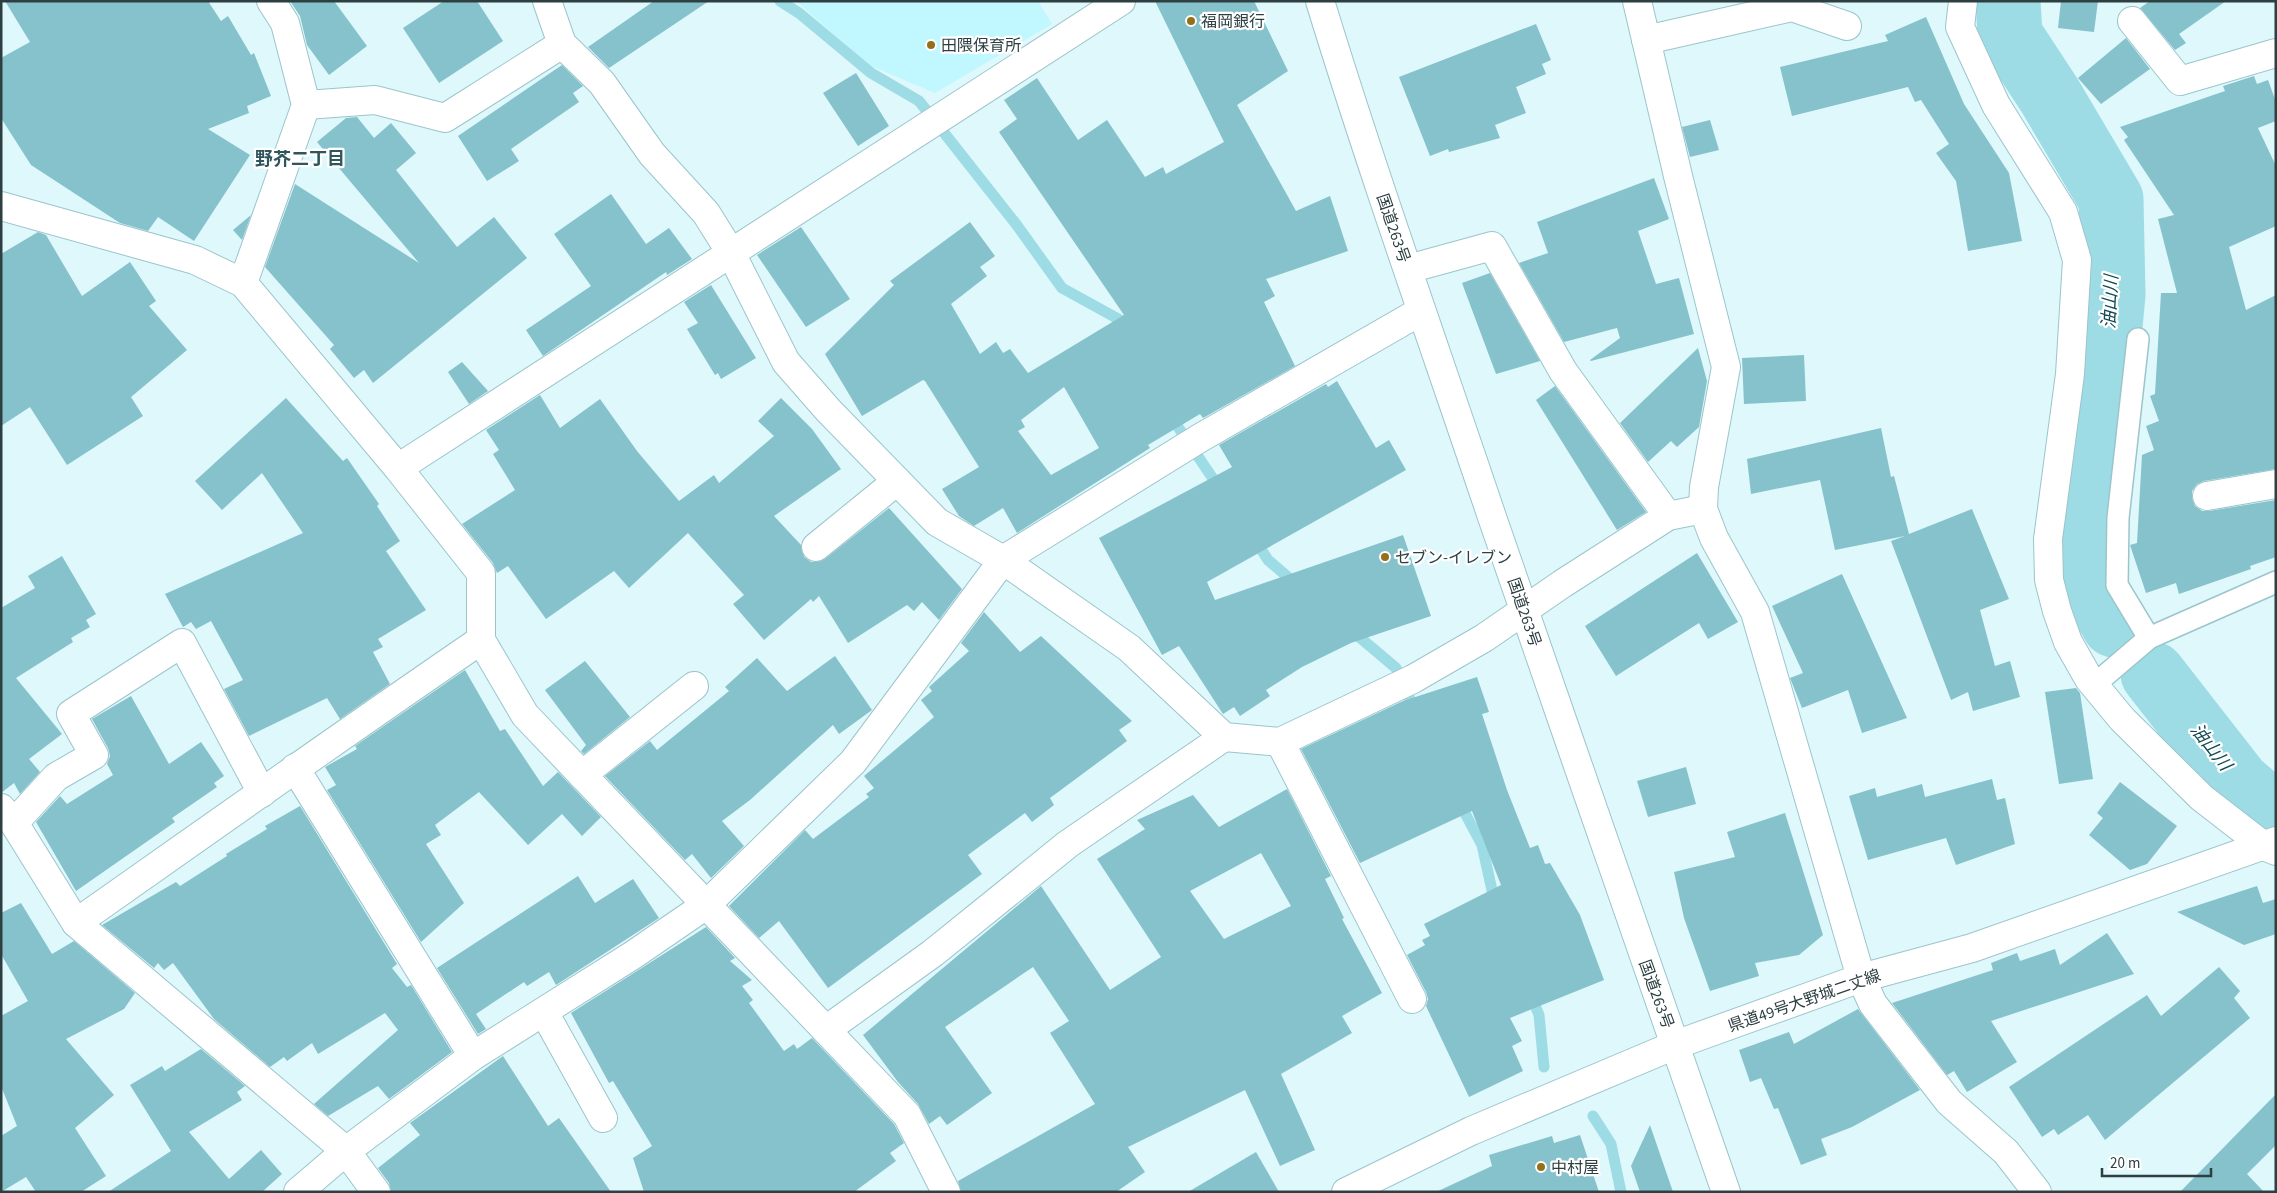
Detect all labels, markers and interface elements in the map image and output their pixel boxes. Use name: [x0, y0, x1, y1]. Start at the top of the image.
place label: 福岡銀行: [1201, 11, 1265, 33]
marker: 福岡銀行: [1185, 15, 1197, 27]
place label: 田隈保育所: [941, 35, 1021, 57]
marker: 田隈保育所: [925, 39, 937, 51]
district label: 野芥二丁目: [255, 147, 345, 172]
street label: 国道263号: [1371, 191, 1415, 266]
water label: 油山川: [2097, 272, 2124, 330]
place label: セブン-イレブン: [1395, 547, 1512, 569]
marker: セブン-イレブン: [1379, 551, 1391, 563]
street label: 国道263号: [1502, 575, 1546, 650]
water label: 油山川: [2184, 718, 2238, 778]
street label: 国道263号: [1633, 957, 1679, 1032]
street label: 県道49号大野城二丈線: [1725, 965, 1884, 1037]
scale bar: [2102, 1146, 2211, 1178]
text: 20 m: [2110, 1153, 2140, 1174]
place label: 中村屋: [1551, 1157, 1599, 1179]
marker: 中村屋: [1535, 1161, 1547, 1173]

